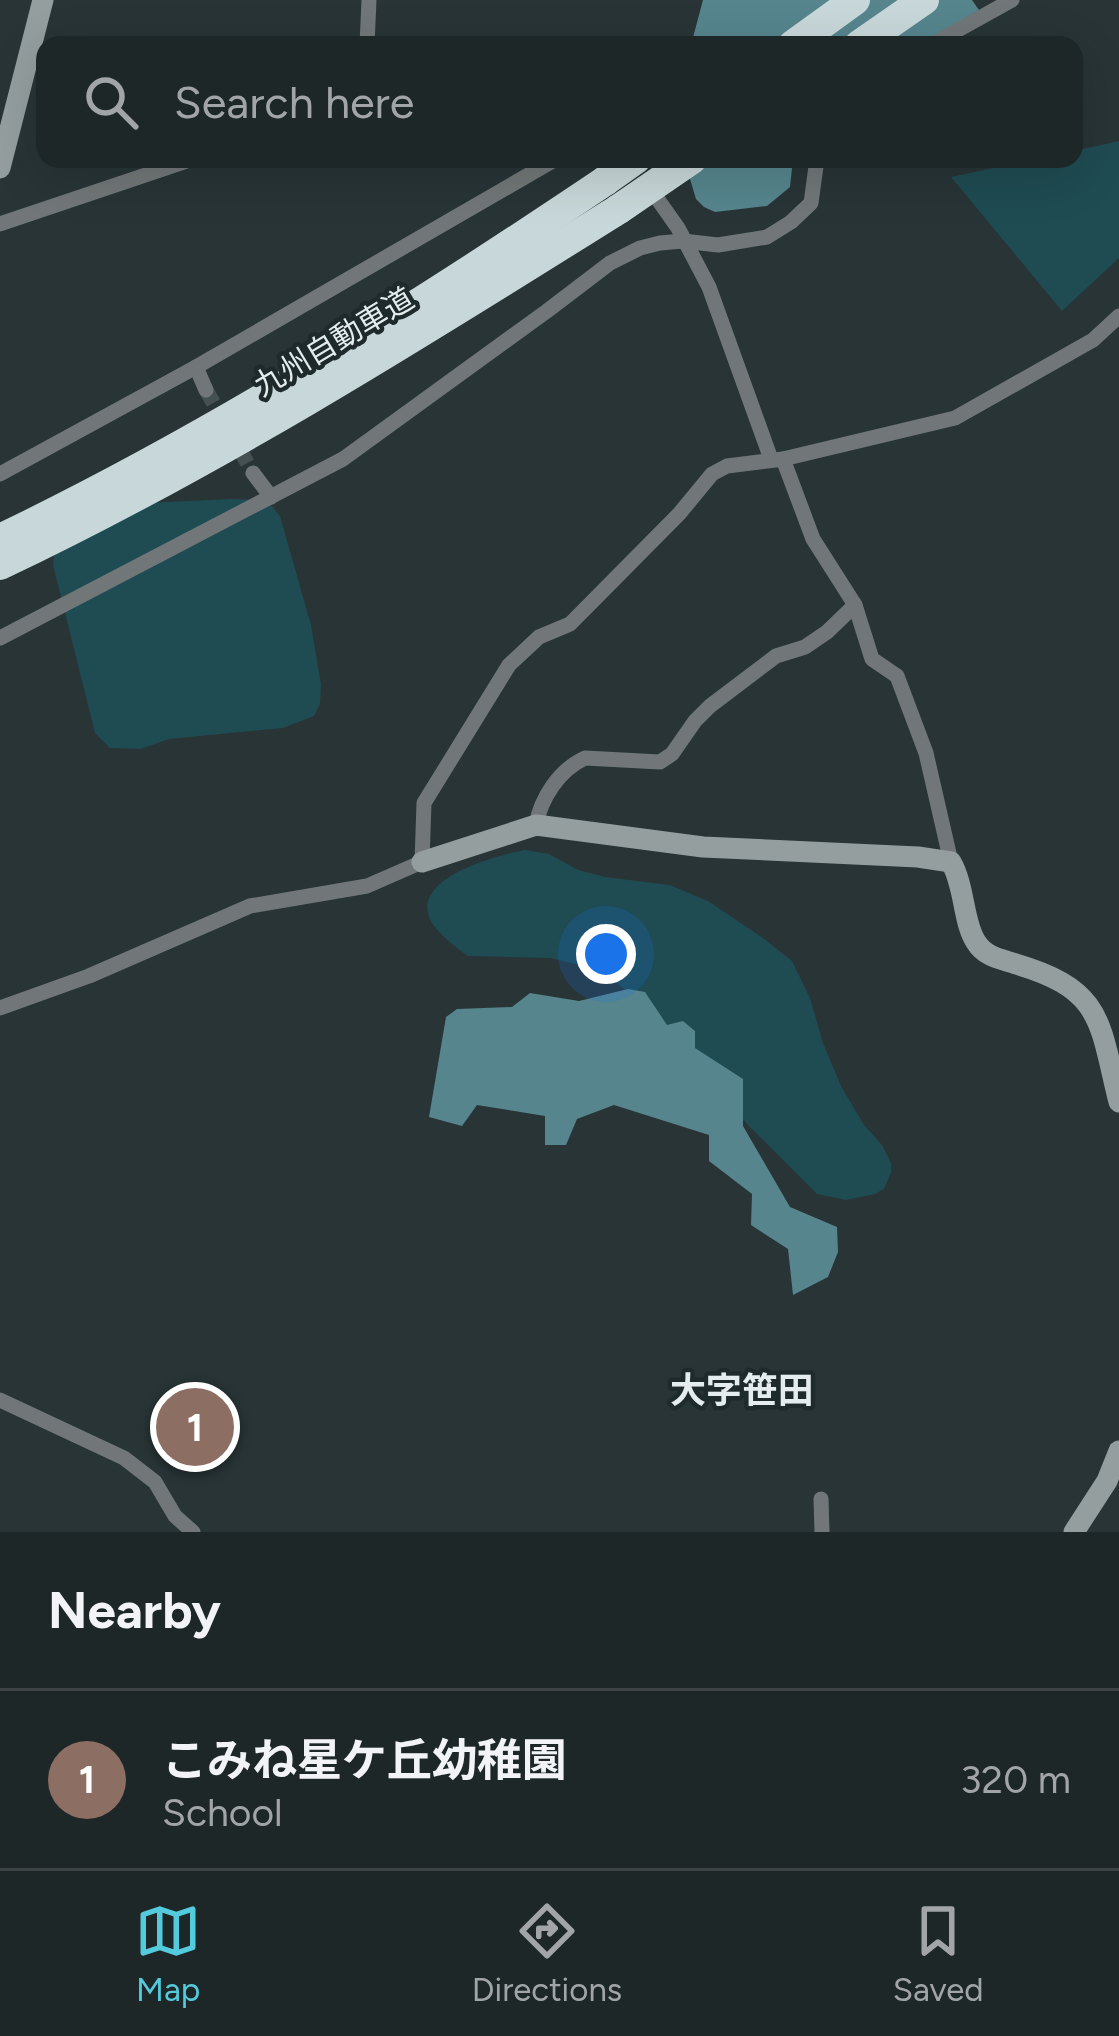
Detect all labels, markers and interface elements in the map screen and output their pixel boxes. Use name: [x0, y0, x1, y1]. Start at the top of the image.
search box: [36, 36, 1083, 168]
icon: search: [78, 69, 144, 135]
text: Search here: [174, 75, 414, 129]
street label: 九州自動車道: [247, 279, 420, 404]
your location: [576, 924, 636, 984]
district label: 大字笹田: [670, 1369, 814, 1412]
pin: 1: [156, 1382, 234, 1472]
text: Nearby: [48, 1580, 221, 1641]
text: こみね星ケ丘幼稚園: [162, 1733, 567, 1787]
text: 1: [79, 1756, 95, 1803]
text: 320 m: [960, 1756, 1071, 1803]
text: School: [162, 1789, 283, 1836]
tab: Map: [135, 1898, 201, 2009]
tab: Directions: [472, 1898, 622, 2009]
tab: Saved: [893, 1898, 984, 2009]

